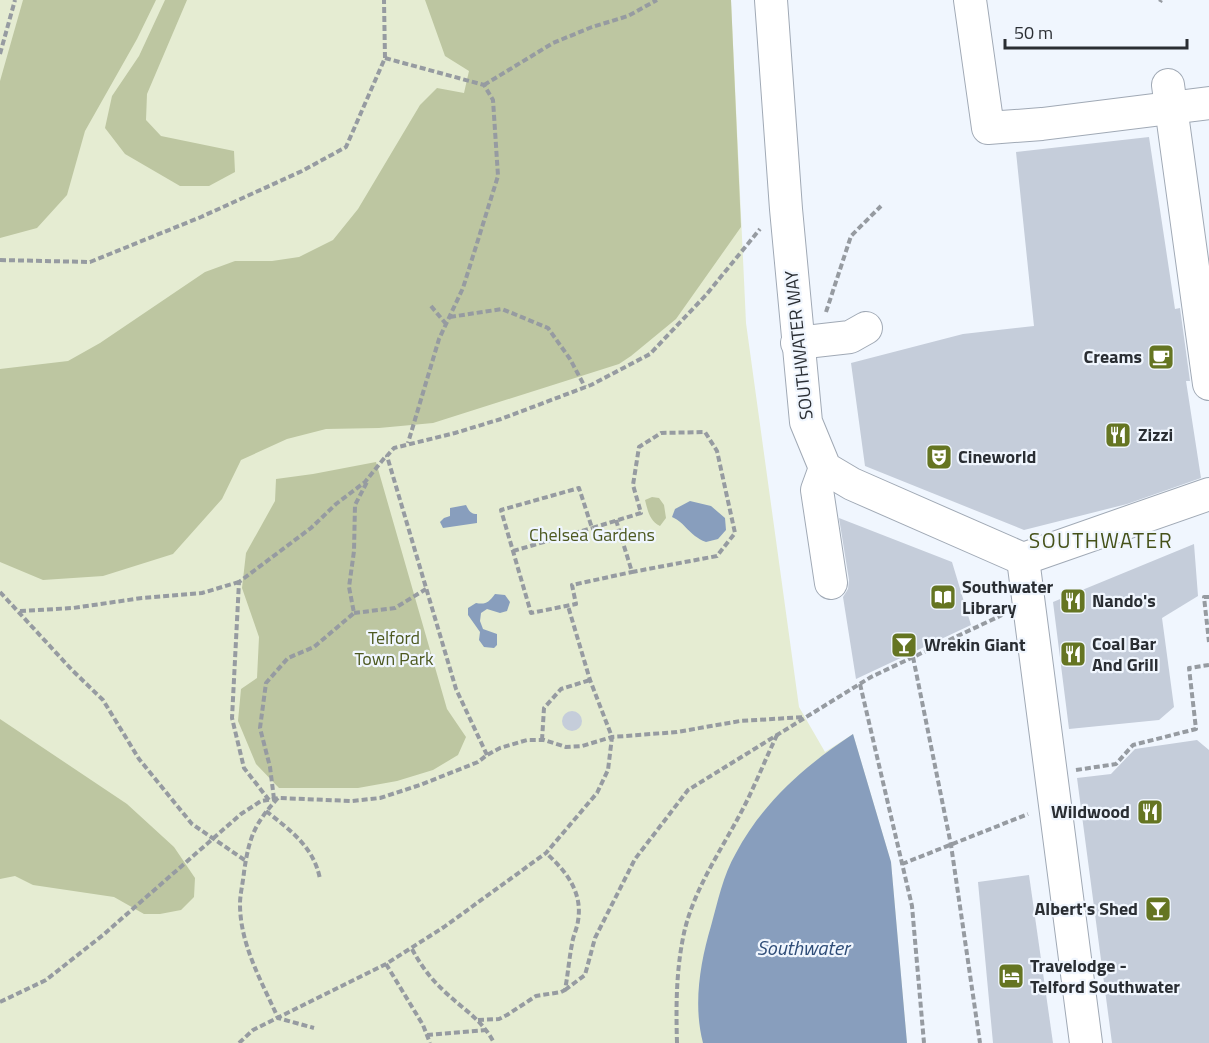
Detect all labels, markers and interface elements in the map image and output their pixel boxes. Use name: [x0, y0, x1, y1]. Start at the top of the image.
scale bar: [1005, 12, 1186, 50]
text: 50 m: [1014, 19, 1053, 46]
street label: SOUTHWATER WAY: [777, 269, 820, 421]
cafe icon: Creams: [1146, 342, 1176, 372]
place label: Creams: [1084, 343, 1142, 370]
restaurant icon: Zizzi: [1103, 420, 1133, 450]
place label: Zizzi: [1138, 421, 1173, 448]
theatre icon: Cineworld: [924, 442, 954, 472]
place label: Cineworld: [958, 443, 1036, 470]
park label: Chelsea Gardens: [529, 521, 655, 548]
district label: SOUTHWATER: [1029, 524, 1173, 556]
place label: Southwater Library: [962, 573, 1054, 621]
library icon: Southwater Library: [928, 582, 958, 612]
restaurant icon: Nando's: [1058, 586, 1088, 616]
place label: Nando's: [1092, 587, 1156, 614]
park label: Telford Town Park: [354, 624, 434, 672]
bar icon: Wrekin Giant: [889, 630, 919, 660]
place label: Coal Bar And Grill: [1092, 630, 1159, 678]
place label: Wrekin Giant: [924, 631, 1026, 658]
restaurant icon: Coal Bar And Grill: [1058, 639, 1088, 669]
restaurant icon: Wildwood: [1135, 797, 1165, 827]
place label: Wildwood: [1051, 798, 1130, 825]
bar icon: Albert's Shed: [1143, 894, 1173, 924]
place label: Albert's Shed: [1035, 895, 1138, 922]
water label: Southwater: [757, 932, 852, 963]
place label: Travelodge - Telford Southwater: [1030, 952, 1180, 1000]
hotel icon: Travelodge - Telford Southwater: [996, 961, 1026, 991]

